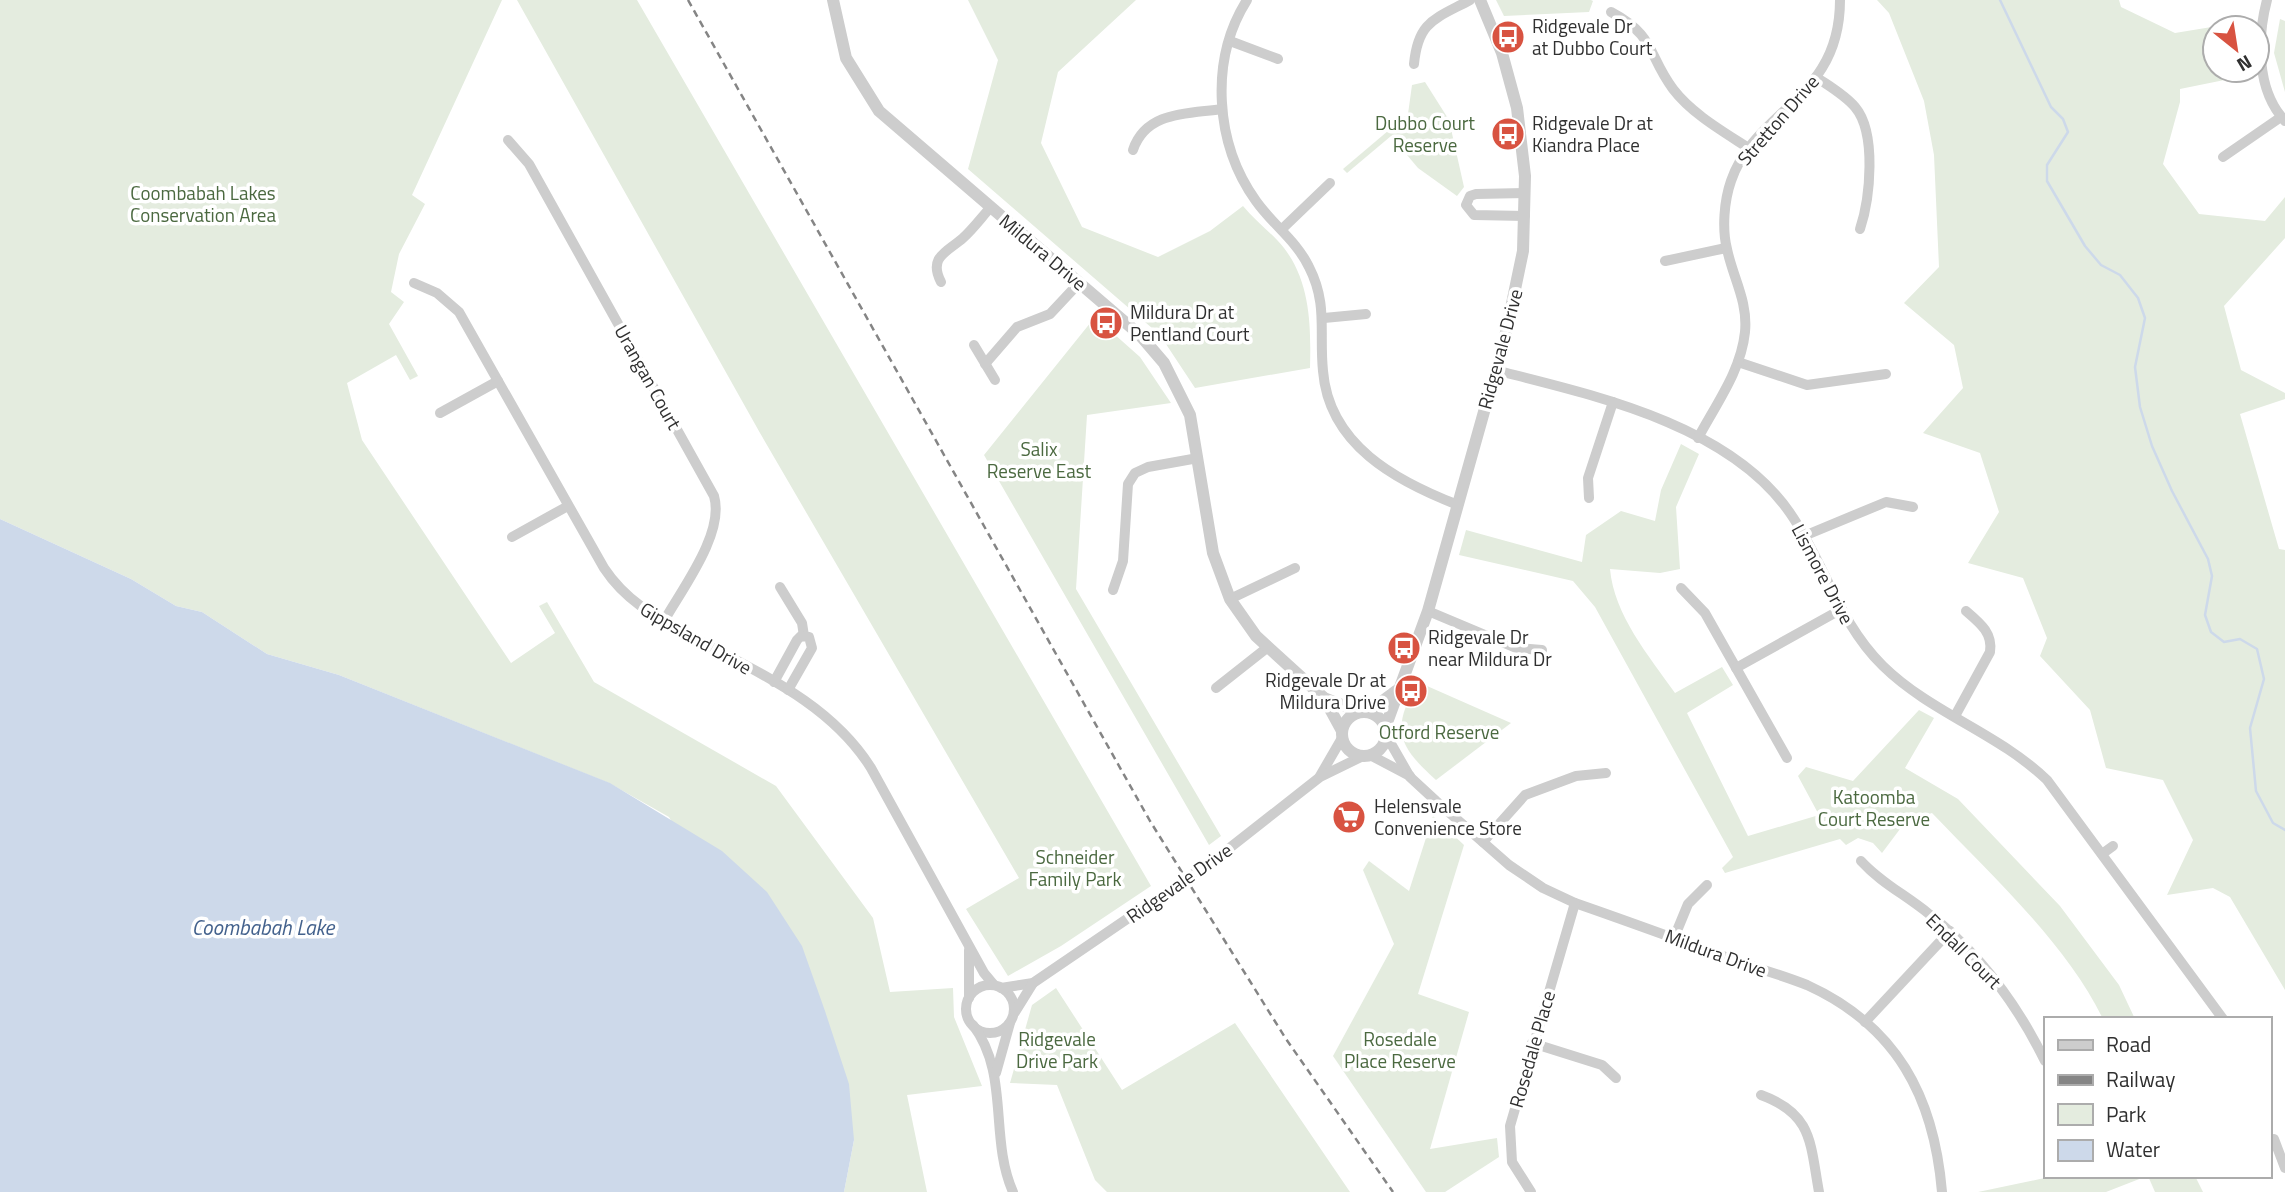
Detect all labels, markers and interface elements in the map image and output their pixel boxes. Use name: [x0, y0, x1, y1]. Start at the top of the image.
place label: Ridgevale Dr at Dubbo Court: [1532, 11, 1653, 62]
north arrow: [2201, 14, 2271, 84]
bus stop icon: Ridgevale Dr at Dubbo Court: [1489, 18, 1527, 56]
text: N: [2232, 48, 2258, 80]
street label: Stretton Drive: [1730, 68, 1825, 171]
park label: Dubbo Court Reserve: [1375, 108, 1475, 159]
place label: Ridgevale Dr at Kiandra Place: [1532, 108, 1653, 159]
bus stop icon: Ridgevale Dr at Kiandra Place: [1489, 115, 1527, 153]
park label: Coombabah Lakes Conservation Area: [130, 178, 276, 229]
street label: Mildura Drive: [993, 206, 1093, 297]
street label: Ridgevale Drive: [1470, 286, 1529, 412]
place label: Mildura Dr at Pentland Court: [1130, 297, 1250, 348]
bus stop icon: Mildura Dr at Pentland Court: [1087, 304, 1125, 342]
street label: Urangan Court: [608, 319, 689, 435]
park label: Salix Reserve East: [987, 434, 1092, 485]
street label: Lismore Drive: [1785, 519, 1862, 629]
street label: Gippsland Drive: [635, 594, 757, 681]
place label: Ridgevale Dr near Mildura Dr: [1428, 622, 1552, 673]
bus stop icon: Ridgevale Dr near Mildura Dr: [1385, 629, 1423, 667]
place label: Ridgevale Dr at Mildura Drive: [1265, 665, 1386, 716]
bus stop icon: Ridgevale Dr at Mildura Drive: [1392, 672, 1430, 710]
park label: Otford Reserve: [1379, 717, 1499, 746]
park label: Katoomba Court Reserve: [1818, 782, 1930, 833]
place label: Helensvale Convenience Store: [1374, 791, 1522, 842]
supermarket icon: Helensvale Convenience Store: [1330, 798, 1368, 836]
street label: Ridgevale Drive: [1120, 835, 1238, 930]
park label: Schneider Family Park: [1028, 842, 1122, 893]
street label: Endall Court: [1920, 906, 2009, 995]
water label: Coombabah Lake: [192, 911, 336, 943]
street label: Mildura Drive: [1661, 921, 1771, 984]
street label: Rosedale Place: [1501, 987, 1562, 1111]
legend: [2044, 1017, 2271, 1178]
park label: Ridgevale Drive Park: [1016, 1024, 1098, 1075]
park label: Rosedale Place Reserve: [1344, 1024, 1456, 1075]
text: Road: [2106, 1028, 2151, 1060]
text: Railway: [2106, 1063, 2175, 1095]
text: Park: [2106, 1098, 2146, 1130]
text: Water: [2106, 1133, 2160, 1165]

